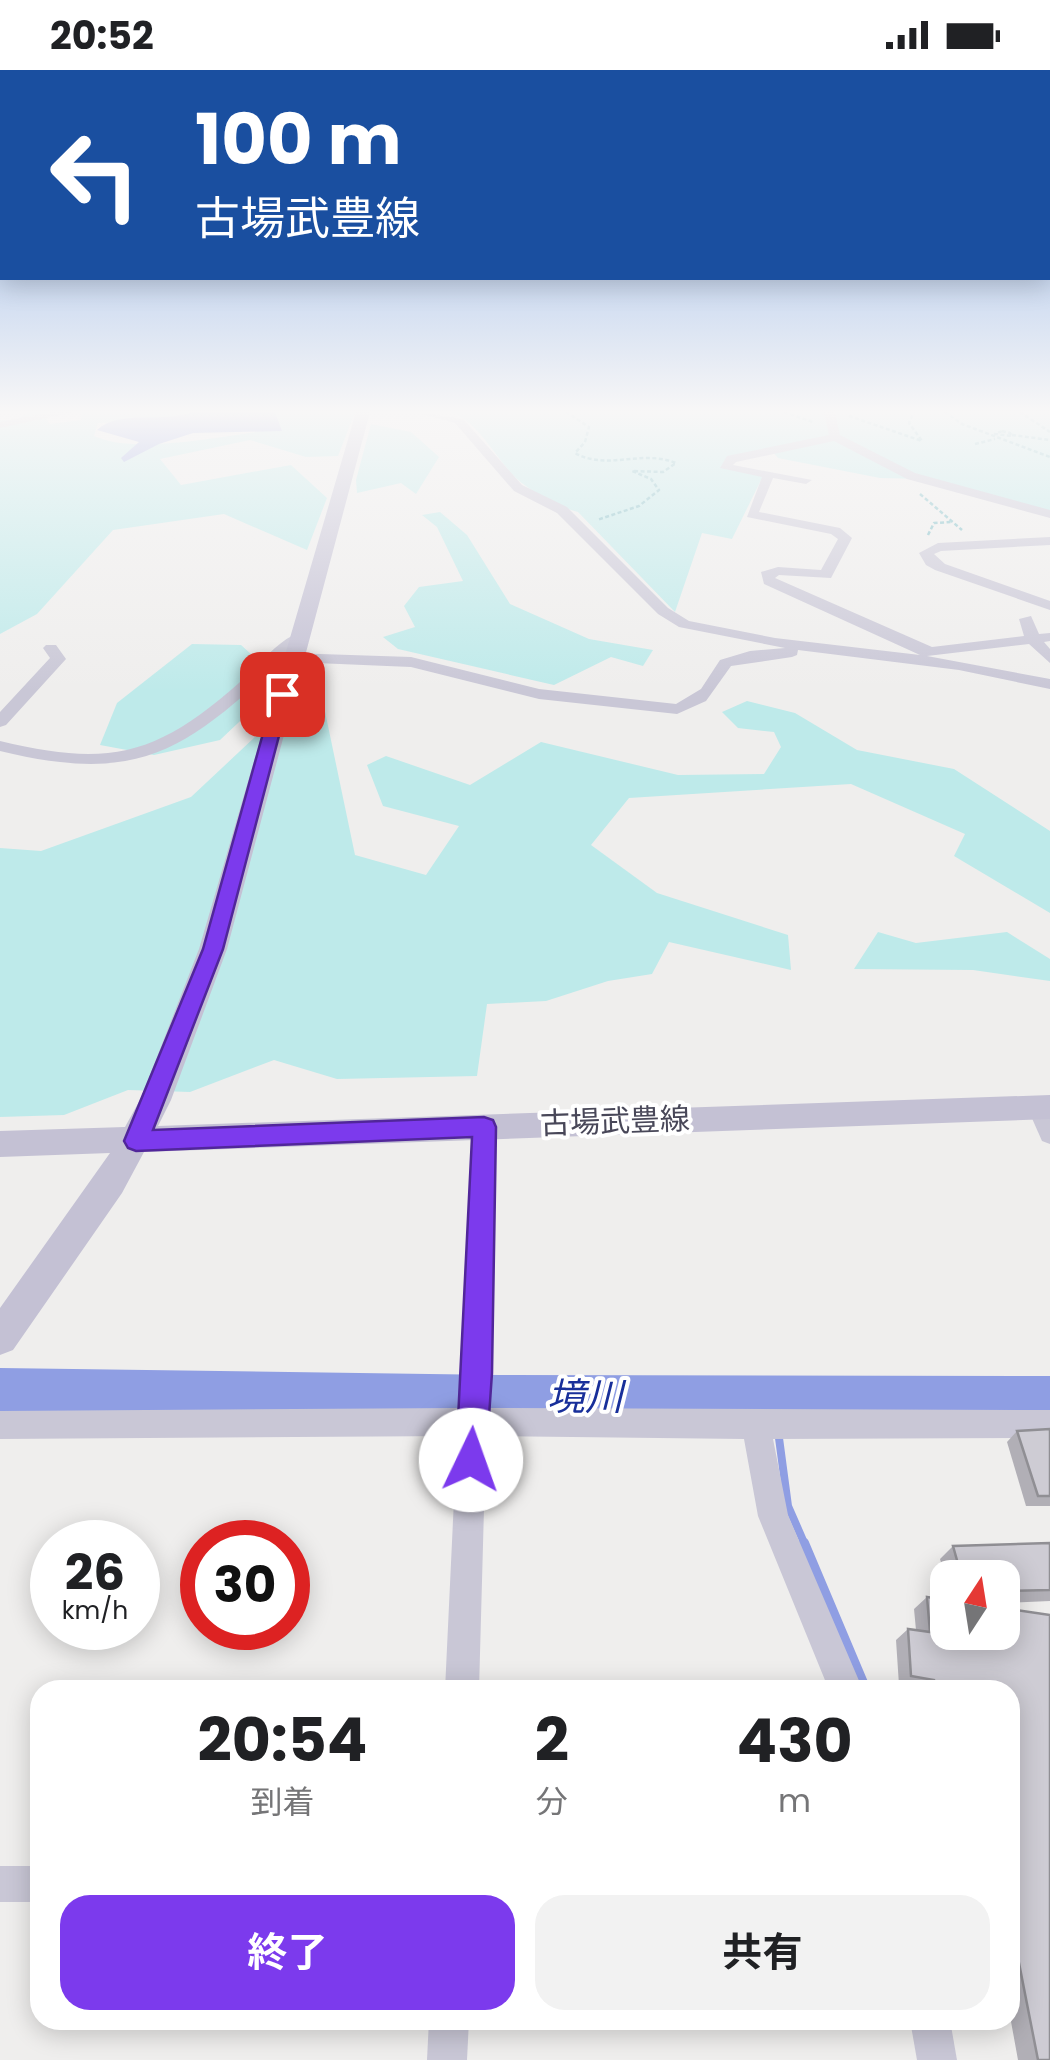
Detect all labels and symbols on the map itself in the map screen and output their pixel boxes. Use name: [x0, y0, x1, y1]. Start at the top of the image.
pin: [240, 652, 325, 737]
street label: 古場武豊線: [539, 1097, 691, 1145]
water label: 境川: [547, 1370, 627, 1423]
position arrow: [419, 1408, 523, 1512]
speed limit sign: 30: [180, 1520, 310, 1650]
north arrow: [930, 1560, 1020, 1650]

